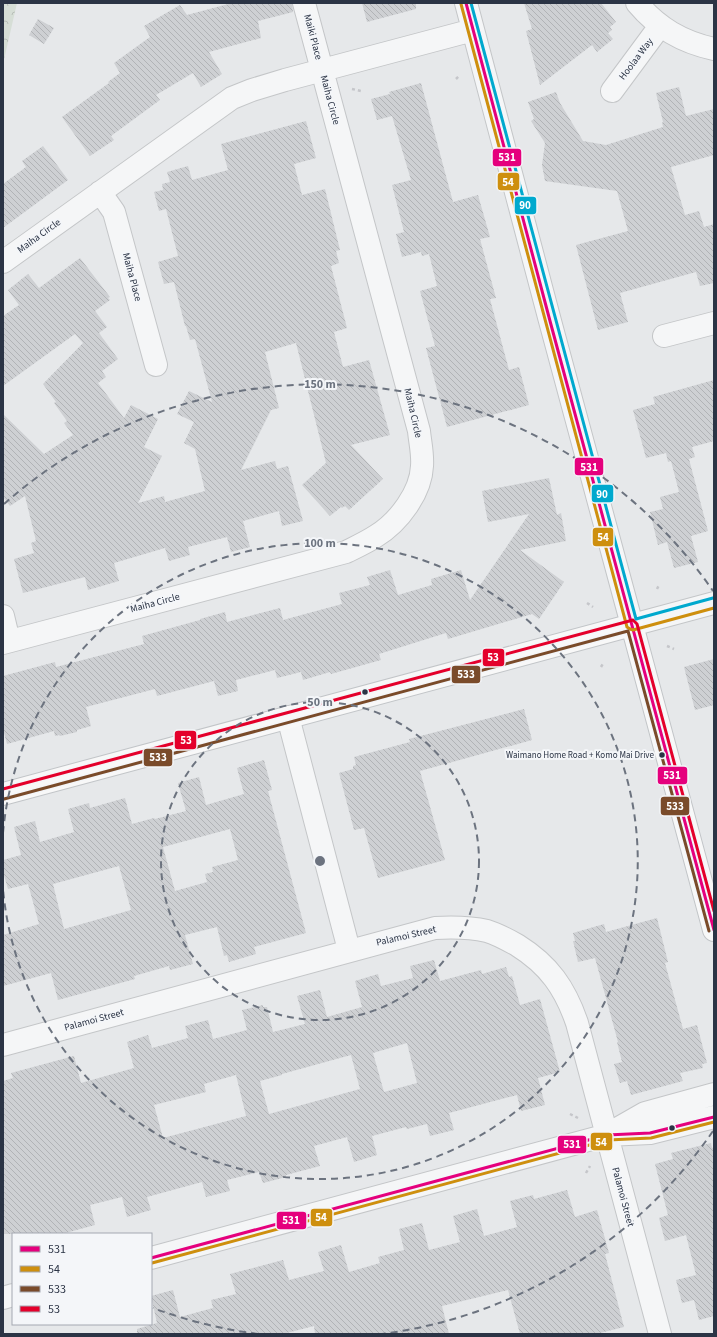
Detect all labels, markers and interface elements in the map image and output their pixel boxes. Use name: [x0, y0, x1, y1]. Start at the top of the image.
street label: Maiki Place: [300, 13, 326, 61]
street label: Hoolaa Way: [616, 35, 657, 83]
street label: Maiha Circle: [317, 74, 343, 126]
line badge: 531: [492, 148, 522, 167]
text: 531: [498, 150, 516, 165]
line badge: 54: [497, 172, 520, 191]
text: 54: [502, 175, 514, 190]
line badge: 90: [514, 196, 537, 215]
text: 90: [519, 198, 531, 213]
street label: Maiha Circle: [14, 215, 64, 257]
street label: Maiha Place: [119, 251, 145, 303]
text: 150 m: [304, 376, 336, 393]
street label: Maiha Circle: [400, 387, 426, 439]
line badge: 531: [574, 457, 604, 476]
text: 531: [580, 460, 598, 475]
line badge: 90: [591, 484, 614, 503]
text: 90: [596, 487, 608, 502]
line badge: 54: [592, 527, 614, 547]
text: 54: [597, 530, 609, 545]
text: 100 m: [304, 535, 336, 552]
street label: Maiha Circle: [129, 590, 181, 616]
line badge: 53: [482, 648, 505, 667]
text: 53: [487, 650, 499, 665]
line badge: 533: [451, 665, 481, 684]
text: 533: [457, 667, 475, 682]
unlabelled marker: [360, 687, 370, 697]
text: 50 m: [307, 694, 333, 711]
line badge: 53: [174, 730, 197, 750]
text: 53: [180, 733, 192, 748]
line badge: 533: [143, 748, 173, 767]
place label: Waimano Home Road + Komo Mai Drive: [506, 749, 655, 762]
text: 533: [149, 750, 167, 765]
marker: Waimano Home Road + Komo Mai Drive: [657, 750, 667, 760]
line badge: 531: [657, 766, 688, 785]
text: 531: [663, 768, 681, 783]
line badge: 533: [660, 796, 690, 816]
text: 533: [666, 799, 684, 814]
centre of rings: [313, 854, 327, 868]
street label: Palamoi Street: [375, 922, 438, 950]
street label: Palamoi Street: [63, 1005, 126, 1035]
unlabelled marker: [667, 1123, 677, 1133]
line badge: 54: [590, 1132, 613, 1151]
line badge: 531: [557, 1135, 587, 1154]
text: 54: [595, 1135, 607, 1150]
text: 531: [563, 1137, 581, 1152]
street label: Palamoi Street: [608, 1166, 638, 1229]
line badge: 54: [310, 1208, 333, 1227]
text: 54: [315, 1210, 327, 1225]
line badge: 531: [276, 1211, 307, 1230]
text: 531: [282, 1213, 300, 1228]
legend: [12, 1233, 152, 1325]
text: 531: [48, 1241, 66, 1258]
text: 54: [48, 1261, 60, 1278]
text: 533: [48, 1281, 66, 1298]
text: 53: [48, 1301, 60, 1318]

